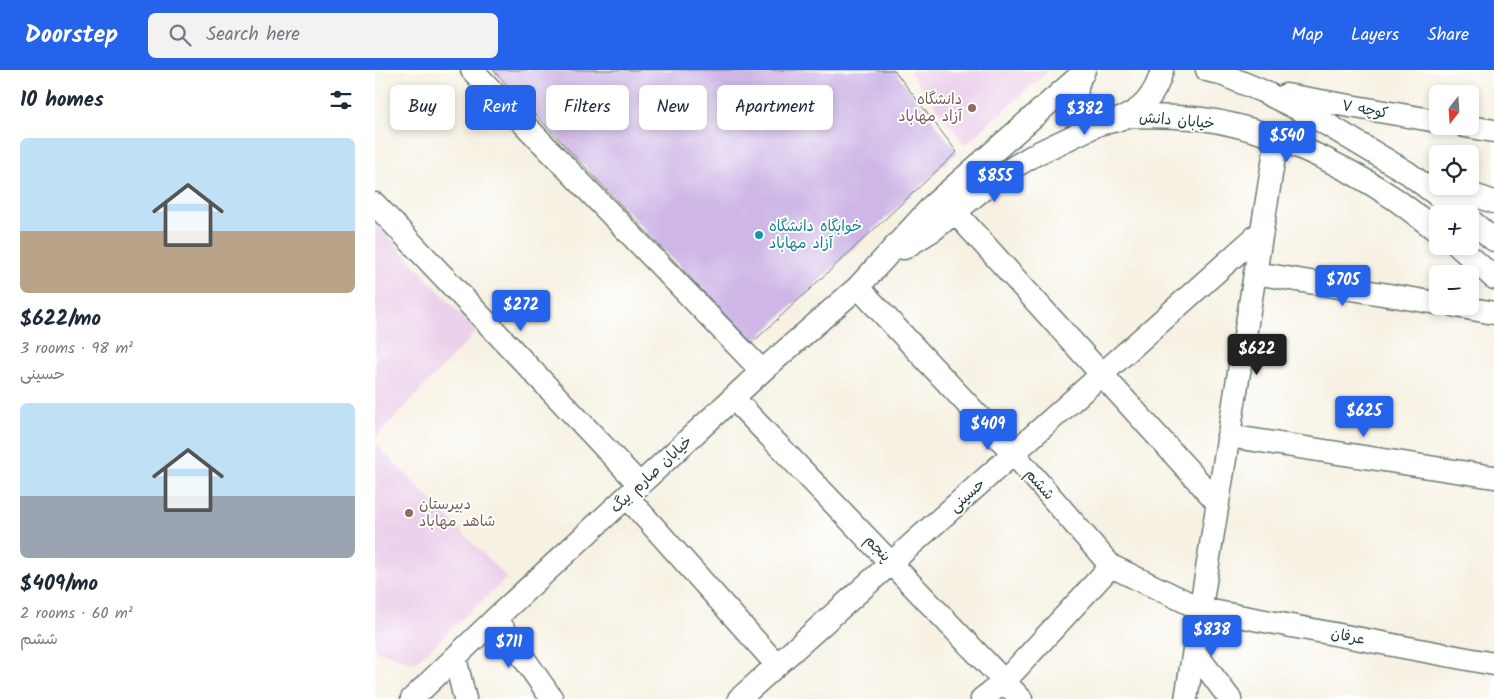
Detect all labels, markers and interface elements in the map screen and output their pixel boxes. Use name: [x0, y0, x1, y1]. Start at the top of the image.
search box: [148, 13, 498, 58]
text: Doorstep: [25, 16, 118, 55]
text: Search here: [206, 20, 300, 50]
icon: search: [166, 21, 194, 49]
text: Map: [1292, 21, 1323, 50]
text: Layers: [1351, 21, 1399, 50]
text: Share: [1427, 21, 1469, 50]
text: 10 homes: [20, 84, 104, 117]
chip: Buy: [390, 85, 455, 130]
chip: Rent: [465, 85, 536, 130]
chip: Filters: [546, 85, 629, 130]
chip: New: [639, 85, 707, 130]
chip: Apartment: [717, 85, 833, 130]
north arrow: [1429, 85, 1479, 135]
map controls: [1429, 85, 1479, 315]
icon: filters: [327, 86, 355, 114]
place label: دانشگاه آزاد مهاباد: [898, 88, 963, 129]
pin: $382: [1055, 93, 1115, 136]
street label: کوچه ۷: [1340, 94, 1390, 126]
text: $382: [1067, 97, 1104, 122]
marker: دانشگاه آزاد مهاباد: [966, 102, 978, 114]
street label: خیابان دانش: [1138, 106, 1216, 136]
pin: $540: [1257, 121, 1317, 163]
text: $540: [1270, 124, 1304, 149]
button: locate: [1429, 145, 1479, 195]
pin: $855: [965, 160, 1025, 203]
text: $855: [977, 164, 1013, 189]
icon: home: [143, 170, 233, 260]
button: +: [1429, 205, 1479, 255]
place label: خوابگاه دانشگاه آزاد مهاباد: [769, 215, 862, 256]
marker: خوابگاه دانشگاه آزاد مهاباد: [753, 229, 765, 241]
pin: $705: [1313, 264, 1373, 307]
button: −: [1429, 265, 1479, 315]
text: $705: [1326, 268, 1360, 293]
pin: $272: [491, 290, 551, 332]
text: $272: [503, 293, 539, 318]
text: $622/mo: [20, 303, 101, 336]
pin: $622: [1227, 334, 1287, 376]
text: 3 rooms · 98 m²: [20, 336, 133, 361]
text: $622: [1239, 337, 1275, 362]
text: حسینی: [20, 362, 65, 387]
pin: $625: [1334, 396, 1394, 438]
text: $625: [1346, 399, 1382, 424]
pin: $409: [958, 408, 1018, 451]
text: $409: [971, 412, 1005, 437]
street label: خیابان صارم بیگ: [605, 430, 698, 519]
icon: home: [143, 435, 233, 525]
street label: ششم: [1019, 463, 1060, 506]
street label: حسینی: [944, 473, 991, 519]
place label: دبیرستان شاهد مهاباد: [419, 493, 495, 534]
marker: دبیرستان شاهد مهاباد: [403, 507, 415, 519]
street label: پنجم: [858, 530, 896, 568]
text: $409/mo: [20, 568, 98, 601]
text: 2 rooms · 60 m²: [20, 601, 133, 626]
pin: $838: [1182, 614, 1242, 657]
text: $838: [1193, 618, 1231, 643]
street label: عرفان: [1329, 622, 1367, 652]
pin: $711: [479, 626, 539, 669]
text: ششم: [20, 627, 58, 652]
text: $711: [496, 630, 522, 655]

